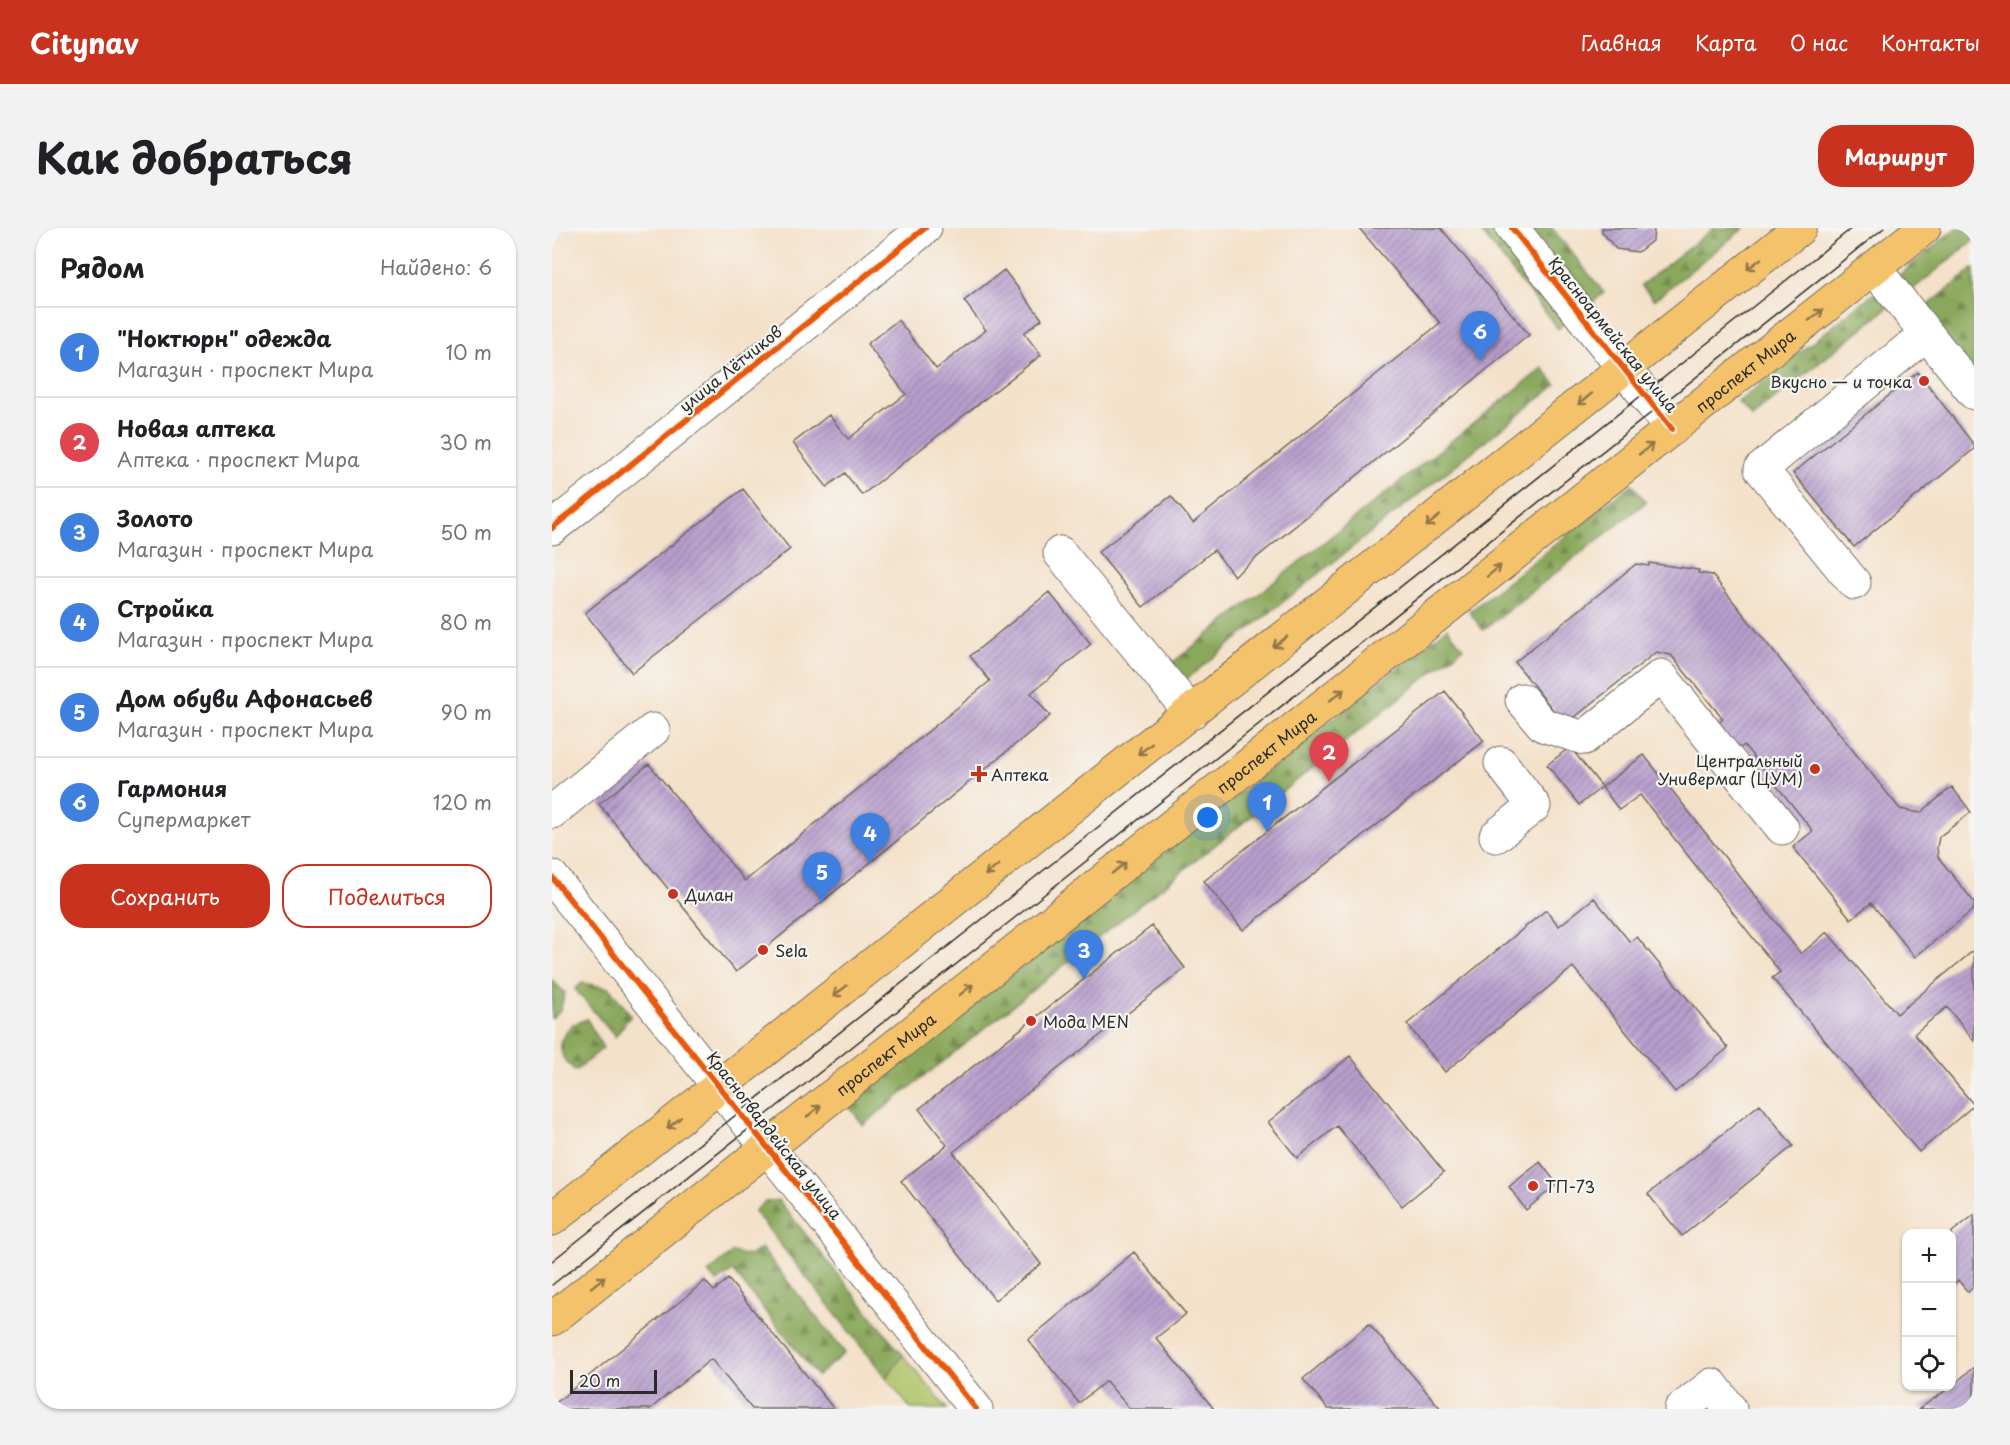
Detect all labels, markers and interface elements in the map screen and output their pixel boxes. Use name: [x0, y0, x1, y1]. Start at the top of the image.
text: Citynav: [30, 21, 139, 64]
text: Главная: [1581, 26, 1662, 58]
text: Карта: [1695, 26, 1757, 58]
text: О нас: [1790, 26, 1848, 58]
text: Контакты: [1881, 26, 1980, 58]
text: Как добраться: [36, 125, 353, 188]
button: Маршрут: [1818, 125, 1974, 187]
text: Рядом: [60, 248, 145, 287]
street label: Красноармейская улица: [1544, 251, 1684, 417]
text: Найдено: 6: [380, 252, 492, 282]
one-way arrow: [1746, 258, 1762, 271]
one-way arrow: [1807, 308, 1823, 321]
pin: 6: [1460, 312, 1500, 361]
street label: улица Лётчиков: [673, 319, 787, 417]
text: "Ноктюрн" одежда: [117, 321, 332, 354]
street label: проспект Мира: [1690, 323, 1800, 418]
text: 1: [75, 337, 84, 367]
text: 10 m: [445, 337, 492, 367]
text: Магазин · проспект Мира: [117, 354, 373, 384]
place label: Вкусно — и точка: [1770, 369, 1912, 393]
marker: Вкусно — и точка: [1917, 374, 1931, 388]
one-way arrow: [1577, 392, 1593, 405]
text: Новая аптека: [117, 411, 276, 444]
text: 2: [72, 427, 87, 457]
text: 30 m: [439, 427, 492, 457]
one-way arrow: [1638, 443, 1654, 456]
text: Аптека · проспект Мира: [117, 444, 360, 474]
text: Золото: [117, 501, 193, 534]
one-way arrow: [1425, 515, 1441, 528]
text: 3: [73, 517, 86, 547]
text: 50 m: [440, 517, 492, 547]
text: Магазин · проспект Мира: [117, 534, 373, 564]
one-way arrow: [1486, 564, 1502, 577]
text: Стройка: [117, 591, 214, 624]
text: 4: [73, 607, 86, 637]
text: 80 m: [440, 607, 492, 637]
text: Магазин · проспект Мира: [117, 624, 373, 654]
one-way arrow: [1272, 636, 1288, 649]
text: Дом обуви Афонасьев: [117, 681, 373, 714]
one-way arrow: [1329, 688, 1345, 701]
text: 5: [73, 697, 86, 727]
text: 90 m: [441, 697, 492, 727]
street label: проспект Мира: [1211, 704, 1321, 799]
text: Магазин · проспект Мира: [117, 714, 373, 744]
pin: 2: [1310, 732, 1348, 782]
one-way arrow: [1137, 742, 1153, 755]
place label: Центральный Универмаг (ЦУМ): [1658, 748, 1803, 790]
place label: Аптека: [991, 762, 1048, 786]
marker: Центральный Универмаг (ЦУМ): [1808, 762, 1822, 776]
marker: Аптека: [972, 767, 986, 781]
text: Гармония: [117, 771, 227, 804]
pin: 1: [1248, 782, 1286, 832]
text: 6: [72, 787, 87, 817]
text: 120 m: [433, 787, 492, 817]
your location: [1193, 803, 1222, 832]
text: Супермаркет: [117, 804, 250, 834]
pin: 4: [850, 814, 890, 863]
pin: 5: [802, 852, 842, 902]
one-way arrow: [1111, 862, 1127, 875]
one-way arrow: [985, 863, 1001, 876]
button: Сохранить: [60, 864, 270, 928]
button: Поделиться: [282, 864, 492, 928]
place label: Дилан: [684, 882, 734, 906]
marker: Дилан: [666, 887, 680, 901]
pin: 3: [1064, 930, 1104, 980]
place label: Sela: [775, 938, 808, 962]
marker: Sela: [756, 943, 770, 957]
one-way arrow: [958, 983, 974, 996]
one-way arrow: [832, 985, 848, 998]
street label: проспект Мира: [830, 1007, 941, 1101]
place label: Мода MEN: [1043, 1009, 1129, 1033]
marker: Мода MEN: [1024, 1014, 1038, 1028]
street label: Красногвардейская улица: [702, 1046, 848, 1224]
one-way arrow: [805, 1105, 821, 1118]
one-way arrow: [666, 1116, 682, 1129]
place label: ТП-73: [1545, 1174, 1595, 1198]
marker: ТП-73: [1526, 1179, 1540, 1193]
map controls: [1902, 1229, 1956, 1391]
button: +: [1902, 1229, 1956, 1283]
one-way arrow: [590, 1276, 606, 1289]
button: −: [1902, 1283, 1956, 1337]
button: locate: [1902, 1337, 1956, 1391]
scale bar: [570, 1367, 657, 1394]
text: 20 m: [579, 1368, 620, 1392]

